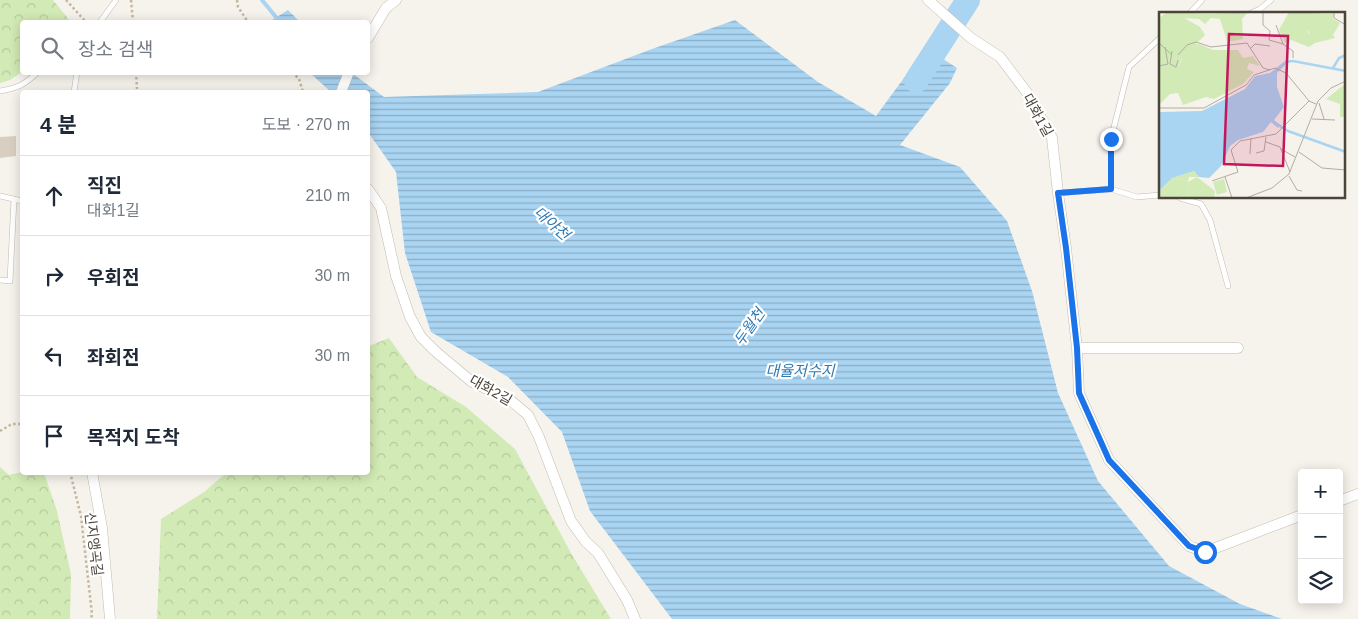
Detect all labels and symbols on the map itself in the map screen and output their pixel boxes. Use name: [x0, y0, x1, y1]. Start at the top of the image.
inset map: [1159, 12, 1346, 199]
street label: 대화1길: [1020, 91, 1056, 139]
route end: [1100, 128, 1123, 151]
water label: 대야천: [531, 203, 575, 244]
water label: 두월천: [730, 303, 769, 349]
water label: 대율저수지: [765, 362, 836, 379]
street label: 대화2길: [467, 372, 515, 408]
street label: 신지앵곡길: [82, 511, 106, 577]
route start: [1194, 541, 1217, 564]

